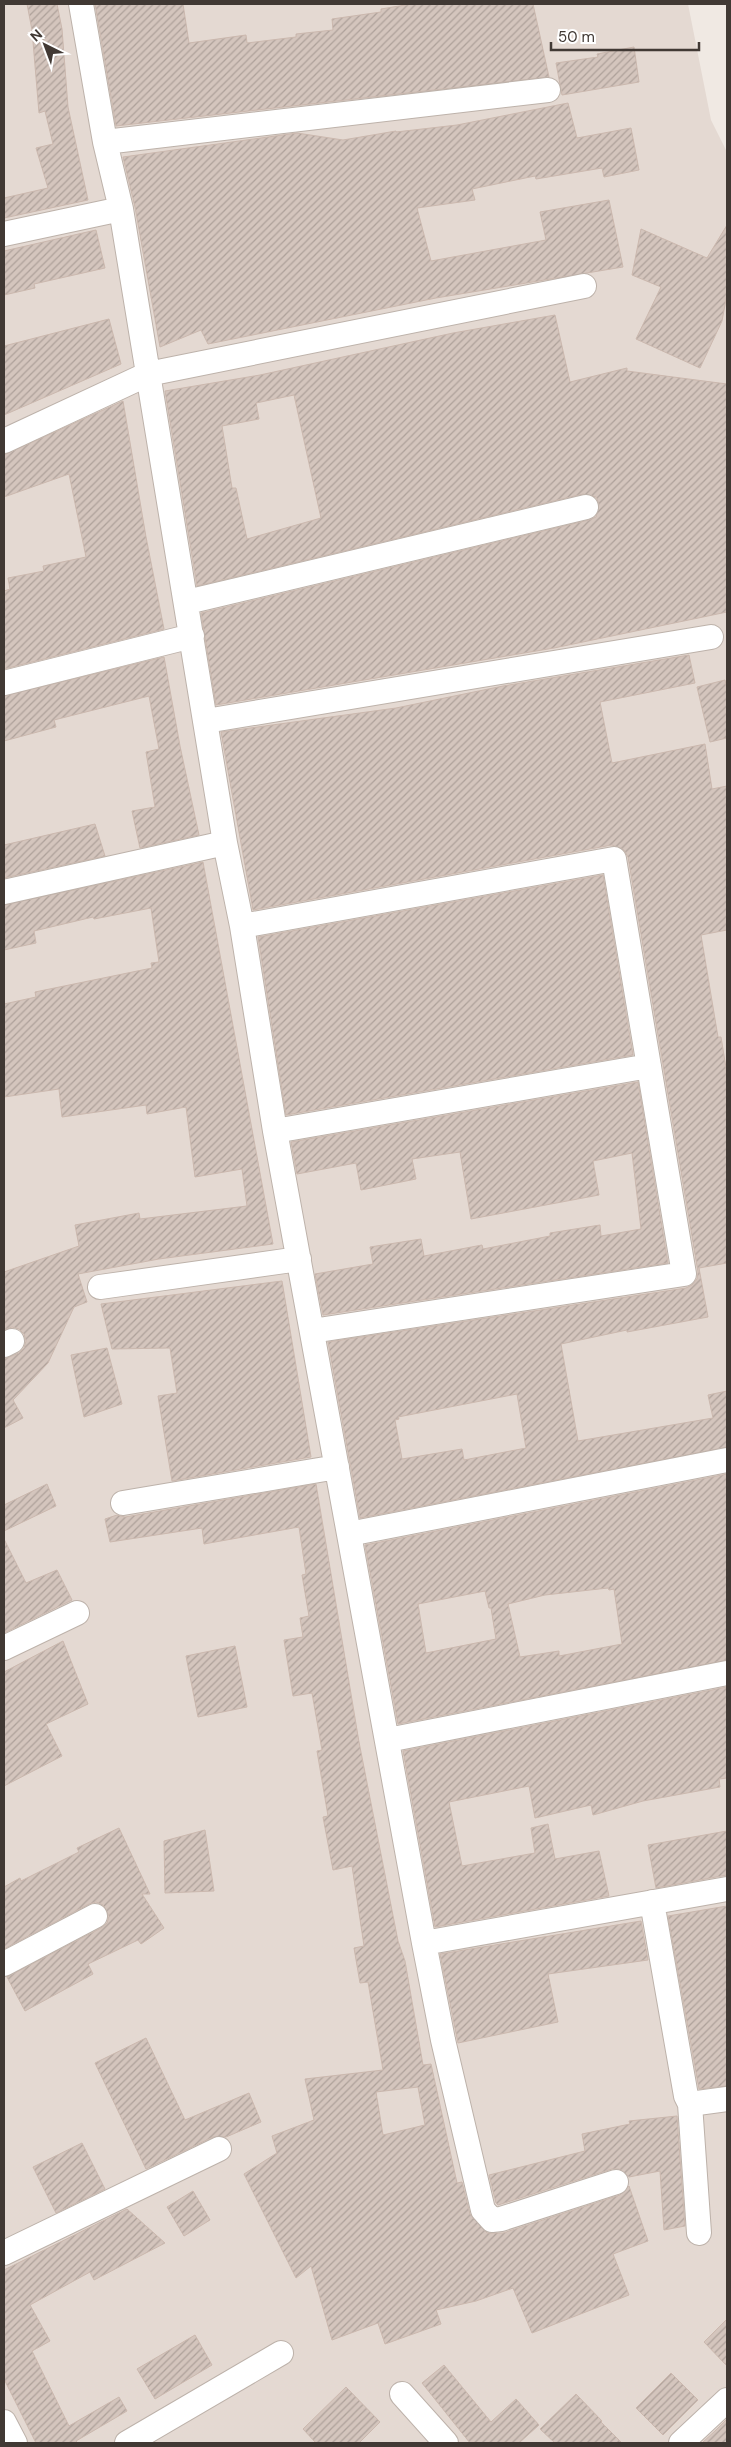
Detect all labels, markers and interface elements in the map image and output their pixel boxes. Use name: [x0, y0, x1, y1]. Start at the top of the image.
north arrow: [20, 20, 70, 70]
scale bar: [551, 20, 698, 52]
text: N: [26, 25, 46, 45]
text: 50 m: [558, 27, 595, 47]

